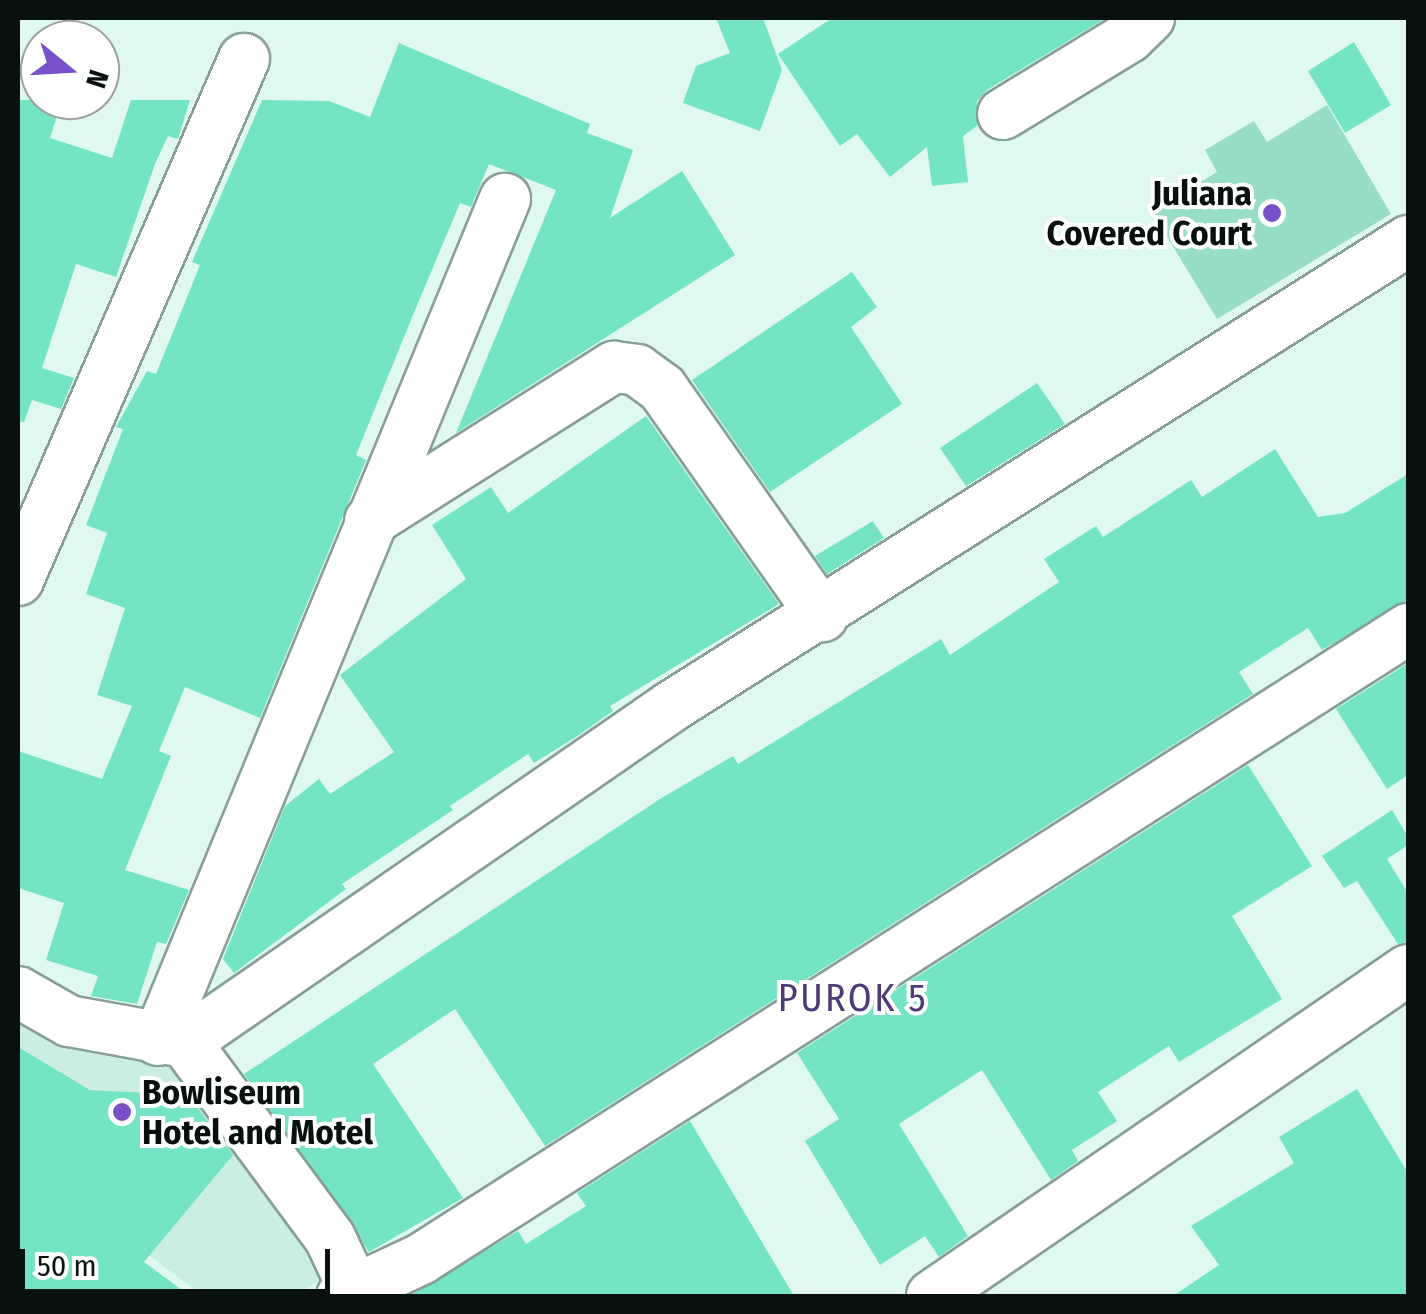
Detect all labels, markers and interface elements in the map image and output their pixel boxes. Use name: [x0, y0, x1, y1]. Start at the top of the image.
north arrow: [20, 20, 120, 120]
text: N: [79, 66, 115, 92]
place label: Juliana Covered Court: [1046, 172, 1252, 254]
marker: Juliana Covered Court: [1261, 202, 1283, 224]
district label: PUROK 5: [778, 976, 928, 1022]
place label: Bowliseum Hotel and Motel: [142, 1071, 373, 1153]
marker: Bowliseum Hotel and Motel: [111, 1101, 133, 1123]
scale bar: [25, 1229, 335, 1291]
text: 50 m: [37, 1248, 97, 1284]

